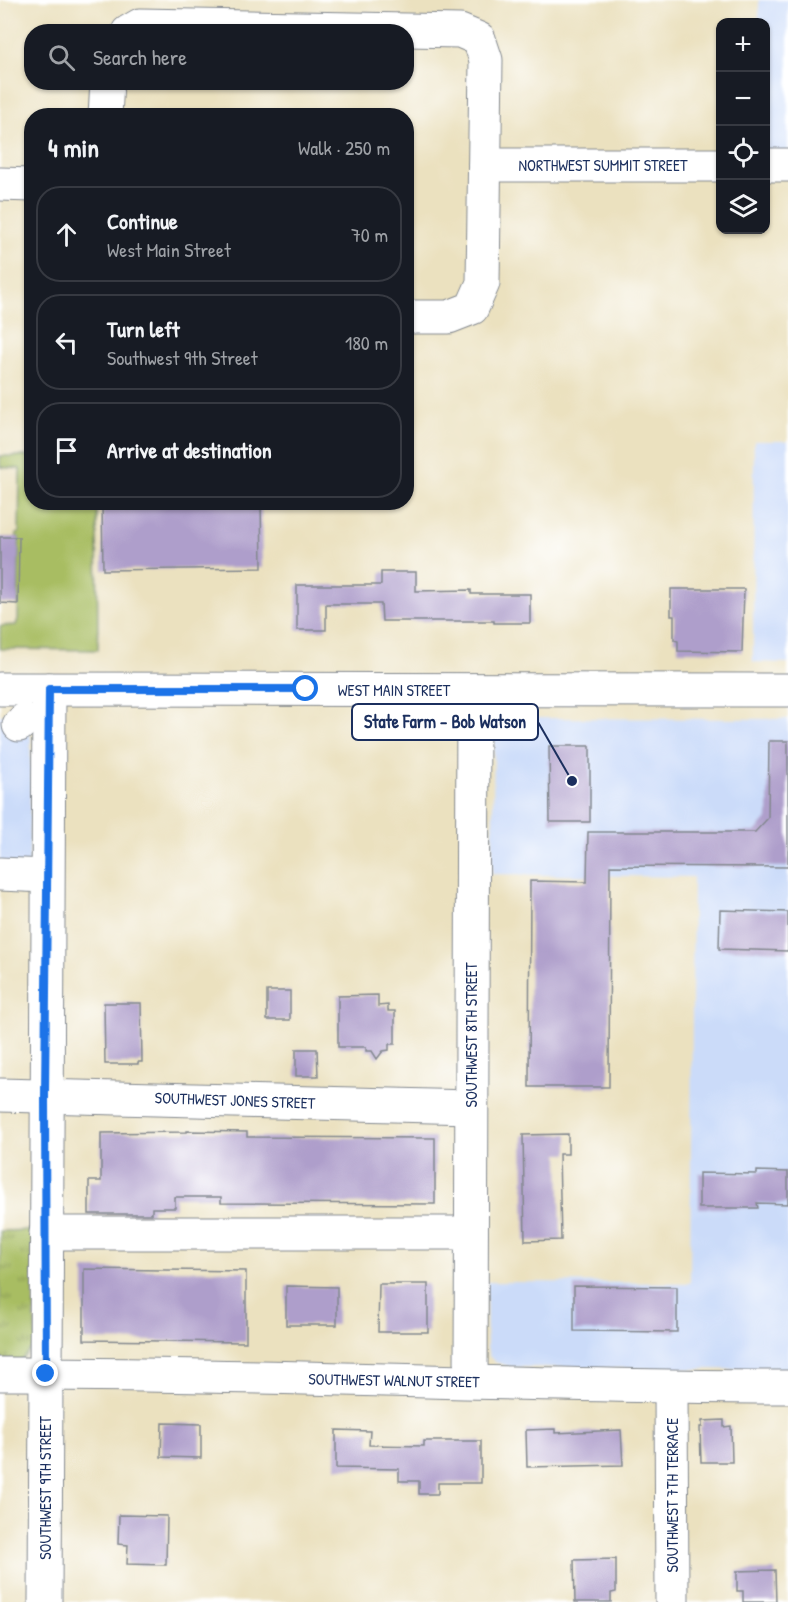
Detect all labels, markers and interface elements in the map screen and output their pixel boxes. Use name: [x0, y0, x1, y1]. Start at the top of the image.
map controls: [716, 18, 770, 234]
button: +: [716, 18, 770, 72]
search box: [24, 24, 414, 90]
icon: search: [45, 41, 78, 74]
text: Search here: [93, 42, 187, 72]
button: −: [716, 72, 770, 126]
button: locate: [716, 126, 770, 180]
text: 4 min: [48, 130, 99, 165]
text: Walk · 250 m: [298, 134, 390, 161]
street label: NORTHWEST SUMMIT STREET: [519, 154, 688, 176]
button: layers: [716, 180, 770, 234]
text: Continue: [107, 206, 178, 236]
icon: ahead: [50, 218, 83, 251]
text: 70 m: [351, 221, 388, 248]
text: West Main Street: [107, 236, 231, 263]
text: Turn left: [107, 314, 180, 344]
icon: left: [50, 326, 83, 359]
text: 180 m: [345, 329, 388, 356]
text: Southwest 9th Street: [107, 344, 258, 371]
icon: arrive: [50, 434, 83, 467]
text: Arrive at destination: [107, 435, 272, 465]
route start: [292, 675, 318, 701]
street label: WEST MAIN STREET: [338, 679, 451, 701]
callout: State Farm - Bob Watson: [352, 704, 538, 740]
text: State Farm - Bob Watson: [364, 709, 526, 734]
street label: SOUTHWEST 8TH STREET: [460, 962, 482, 1107]
street label: SOUTHWEST JONES STREET: [154, 1086, 316, 1114]
route end: [32, 1360, 58, 1386]
street label: SOUTHWEST WALNUT STREET: [308, 1368, 480, 1393]
street label: SOUTHWEST 9TH STREET: [34, 1416, 56, 1560]
street label: SOUTHWEST 7TH TERRACE: [661, 1418, 683, 1572]

